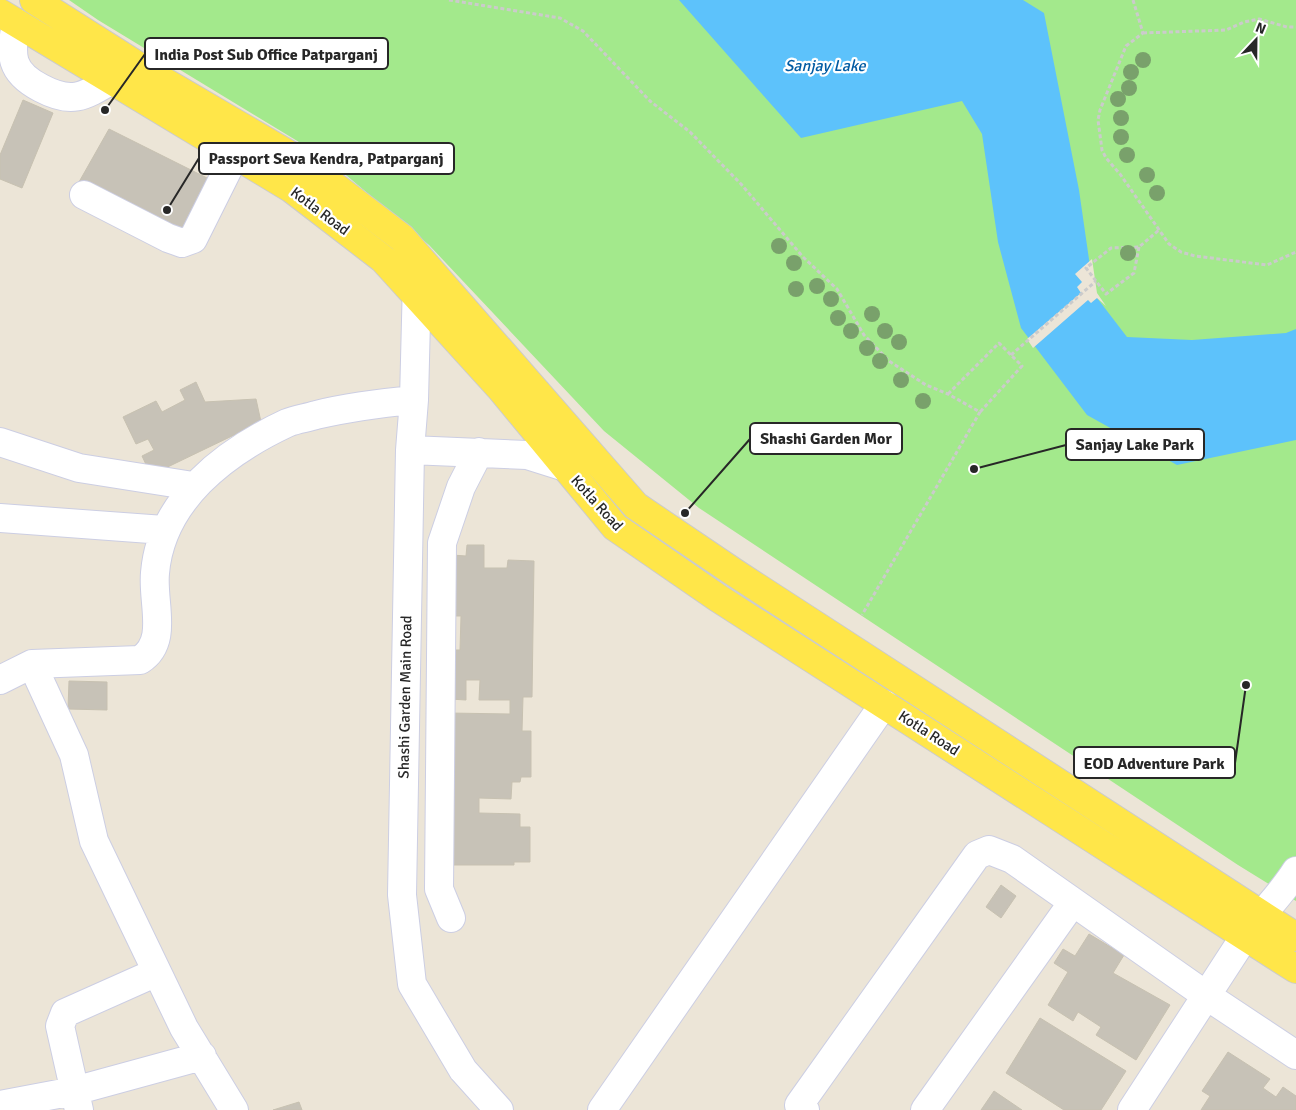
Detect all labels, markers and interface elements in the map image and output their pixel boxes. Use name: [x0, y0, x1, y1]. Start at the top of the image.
north arrow: [1231, 15, 1281, 65]
text: N: [1253, 19, 1268, 38]
callout: India Post Sub Office Patparganj: [145, 38, 388, 69]
text: India Post Sub Office Patparganj: [154, 45, 378, 65]
water label: Sanjay Lake: [784, 56, 867, 76]
callout: Passport Seva Kendra, Patparganj: [199, 143, 454, 174]
text: Passport Seva Kendra, Patparganj: [208, 149, 444, 169]
street label: Kotla Road: [287, 183, 353, 239]
callout: Shashi Garden Mor: [750, 423, 902, 454]
text: Shashi Garden Mor: [760, 429, 892, 449]
callout: Sanjay Lake Park: [1066, 429, 1204, 460]
text: Sanjay Lake Park: [1076, 435, 1195, 455]
street label: Kotla Road: [567, 471, 627, 535]
street label: Shashi Garden Main Road: [395, 615, 415, 779]
street label: Kotla Road: [895, 707, 963, 759]
callout: EOD Adventure Park: [1074, 747, 1235, 778]
text: EOD Adventure Park: [1083, 754, 1225, 774]

